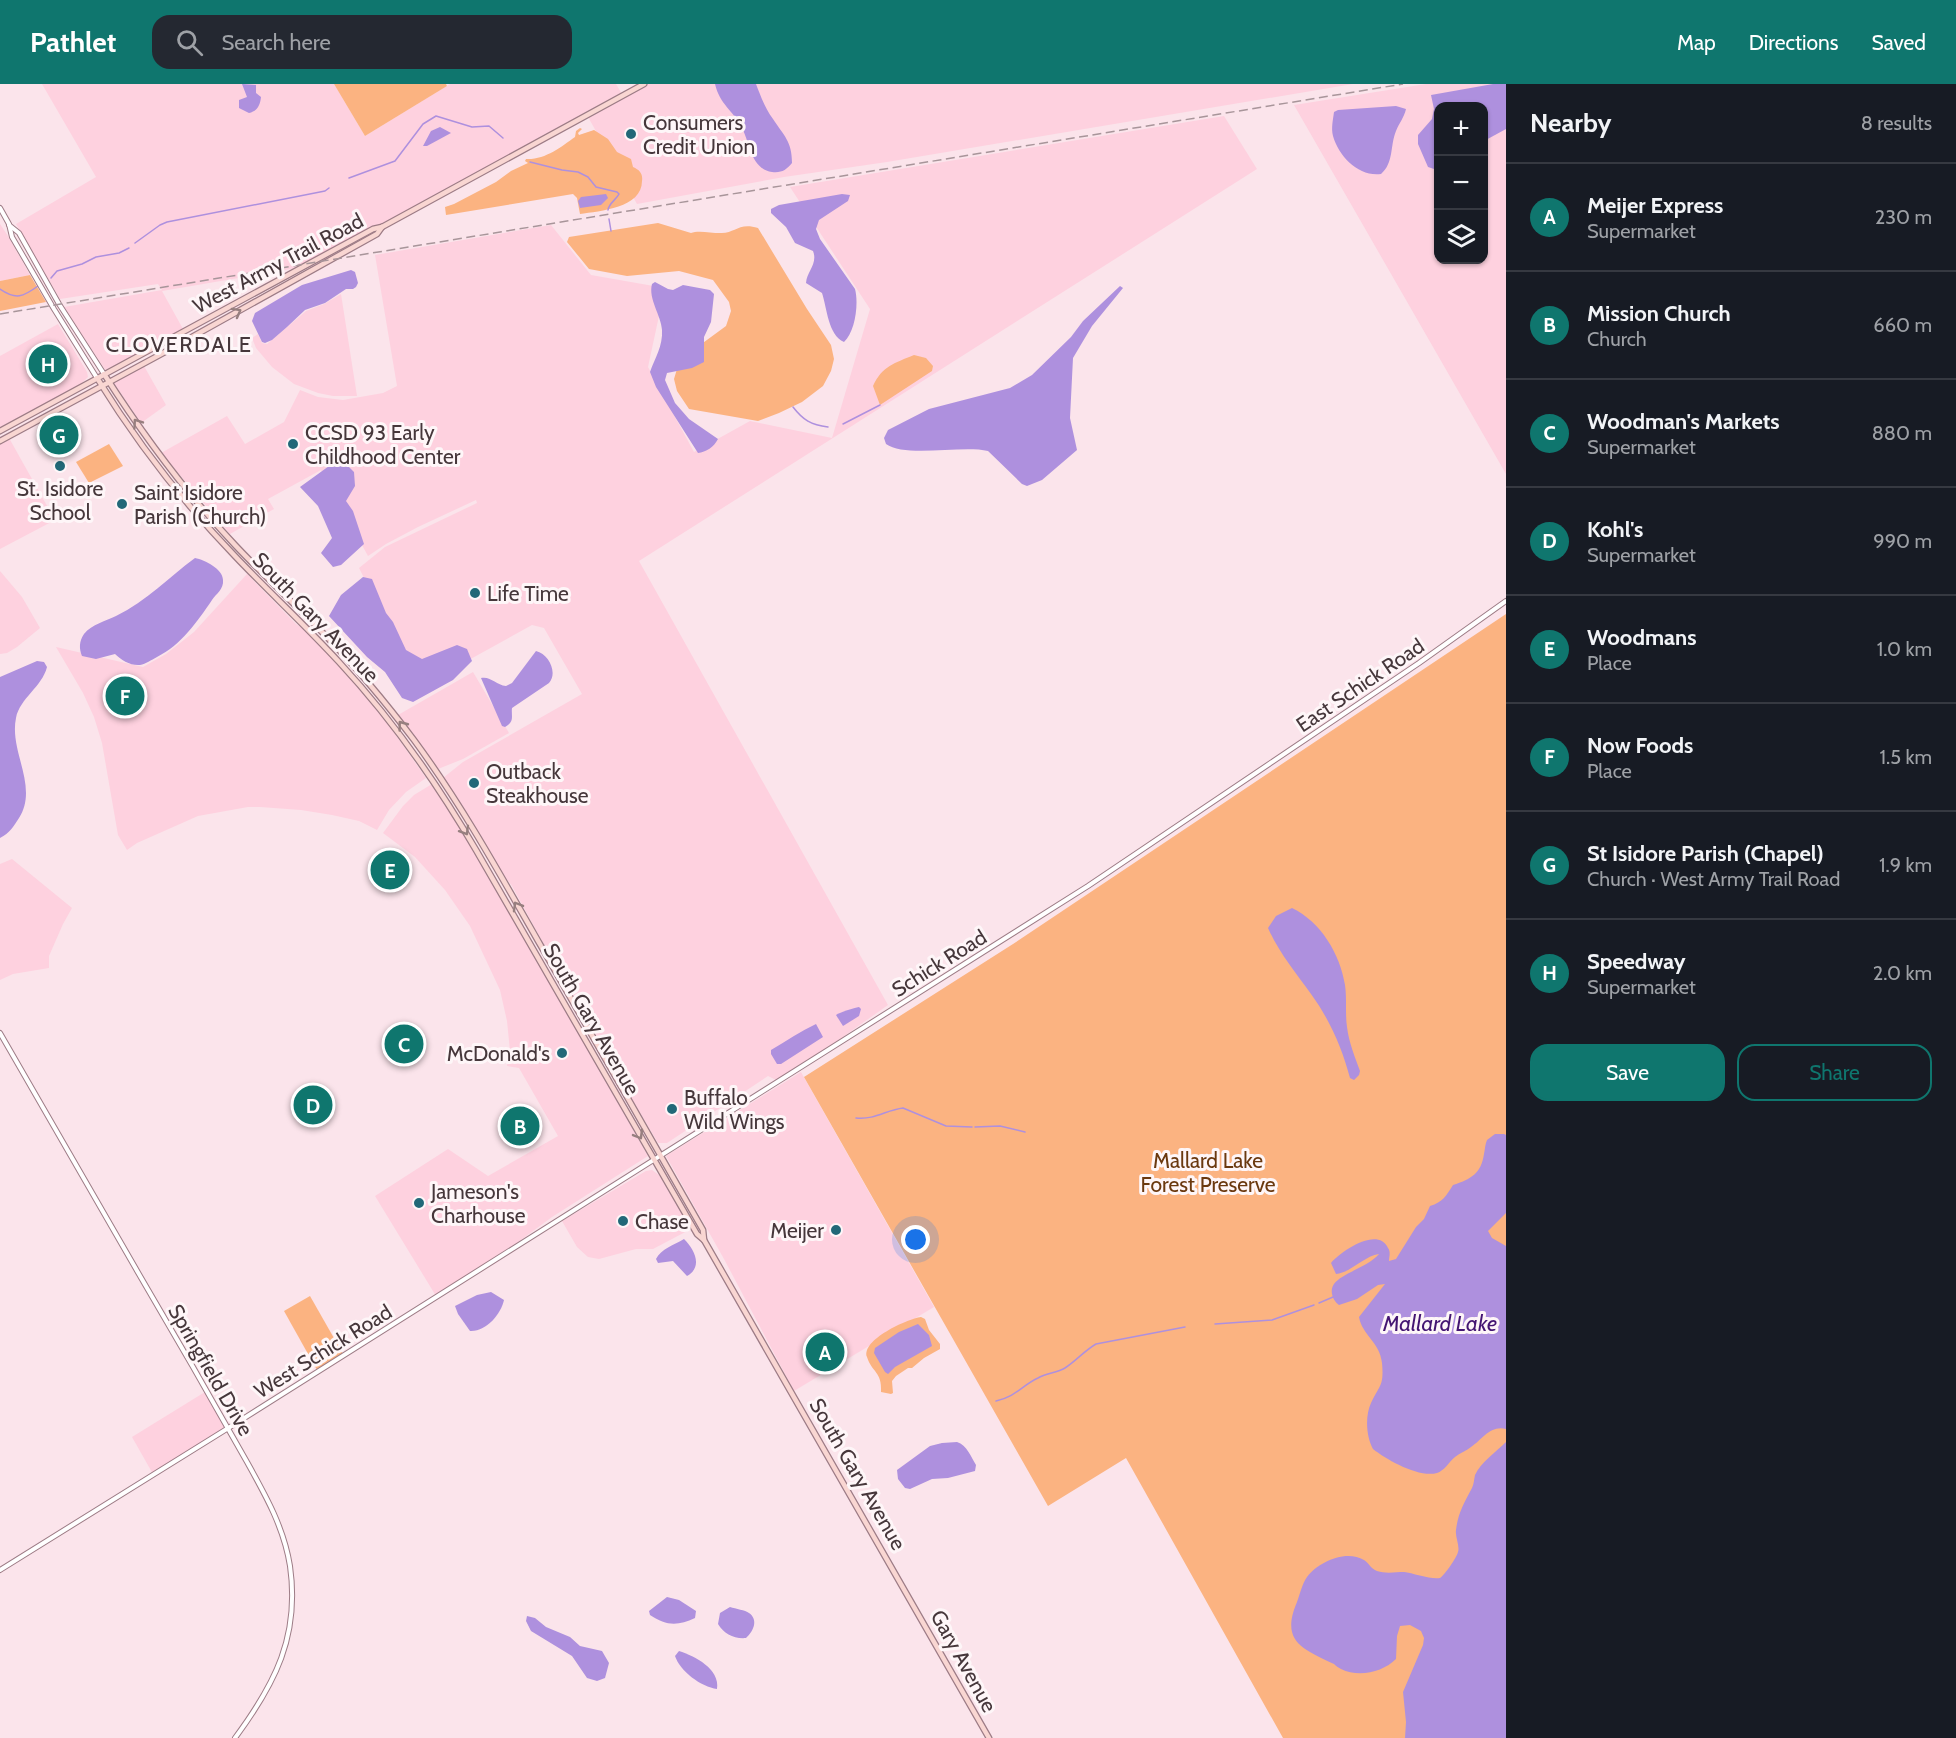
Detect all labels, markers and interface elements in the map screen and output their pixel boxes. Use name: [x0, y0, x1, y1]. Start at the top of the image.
search box: [152, 15, 572, 69]
text: Pathlet: [30, 25, 116, 59]
icon: search: [173, 26, 206, 59]
text: Search here: [221, 29, 331, 56]
text: Map: [1677, 30, 1716, 55]
text: Directions: [1749, 30, 1838, 55]
text: Saved: [1871, 30, 1926, 55]
map controls: [1434, 102, 1488, 264]
button: +: [1434, 102, 1488, 156]
text: Nearby: [1530, 107, 1611, 139]
place label: Consumers Credit Union: [643, 110, 755, 159]
text: 8 results: [1861, 111, 1932, 135]
marker: Consumers Credit Union: [624, 127, 638, 141]
button: −: [1434, 156, 1488, 210]
text: Meijer Express: [1587, 192, 1723, 219]
text: A: [1543, 205, 1556, 229]
text: 230 m: [1875, 205, 1932, 229]
street label: West Army Trail Road: [189, 208, 367, 318]
button: layers: [1434, 210, 1488, 264]
text: Supermarket: [1587, 219, 1696, 243]
text: Mission Church: [1587, 300, 1731, 327]
one-way arrow: [231, 308, 242, 319]
text: B: [1543, 313, 1556, 337]
text: 660 m: [1873, 313, 1932, 337]
text: Church: [1587, 327, 1647, 351]
district label: CLOVERDALE: [105, 331, 253, 358]
pin: H: [28, 342, 68, 386]
text: Woodman's Markets: [1587, 408, 1780, 435]
pin: G: [40, 412, 78, 458]
one-way arrow: [133, 419, 144, 430]
place label: CCSD 93 Early Childhood Center: [305, 420, 461, 469]
text: C: [1543, 421, 1556, 445]
text: 880 m: [1872, 421, 1932, 445]
text: Supermarket: [1587, 435, 1696, 459]
marker: CCSD 93 Early Childhood Center: [286, 437, 300, 451]
marker: St. Isidore School: [53, 459, 67, 473]
place label: St. Isidore School: [17, 476, 104, 525]
place label: Saint Isidore Parish (Church): [134, 480, 266, 529]
marker: Saint Isidore Parish (Church): [115, 497, 129, 511]
text: Kohl's: [1587, 516, 1643, 543]
text: D: [1542, 529, 1557, 553]
text: 990 m: [1873, 529, 1932, 553]
text: Supermarket: [1587, 543, 1696, 567]
street label: South Gary Avenue: [248, 547, 384, 687]
place label: Life Time: [487, 581, 569, 606]
marker: Life Time: [468, 586, 482, 600]
text: Woodmans: [1587, 624, 1697, 651]
street label: East Schick Road: [1291, 633, 1429, 737]
text: E: [1544, 637, 1555, 661]
text: 1.0 km: [1877, 637, 1932, 661]
text: Place: [1587, 651, 1632, 675]
pin: F: [106, 674, 144, 718]
one-way arrow: [399, 721, 410, 732]
text: Now Foods: [1587, 732, 1693, 759]
text: F: [1544, 745, 1555, 769]
text: 1.5 km: [1880, 745, 1932, 769]
place label: Outback Steakhouse: [486, 759, 589, 808]
text: Place: [1587, 759, 1632, 783]
marker: Outback Steakhouse: [467, 776, 481, 790]
one-way arrow: [457, 825, 469, 835]
text: St Isidore Parish (Chapel): [1587, 840, 1824, 867]
pin: E: [370, 848, 410, 892]
text: G: [1543, 853, 1556, 877]
text: 1.9 km: [1879, 853, 1932, 877]
text: Church · West Army Trail Road: [1587, 867, 1840, 891]
one-way arrow: [513, 901, 525, 912]
street label: Schick Road: [887, 924, 991, 1002]
street label: South Gary Avenue: [538, 939, 646, 1099]
text: Speedway: [1587, 948, 1686, 975]
text: H: [1542, 961, 1557, 985]
text: 2.0 km: [1873, 961, 1932, 985]
text: Supermarket: [1587, 975, 1696, 999]
pin: C: [384, 1022, 424, 1066]
place label: McDonald's: [447, 1041, 550, 1066]
button: Save: [1530, 1044, 1725, 1101]
button: Share: [1737, 1044, 1932, 1101]
marker: McDonald's: [555, 1046, 569, 1060]
pin: D: [294, 1082, 332, 1128]
place label: Buffalo Wild Wings: [684, 1085, 785, 1134]
marker: Buffalo Wild Wings: [665, 1102, 679, 1116]
pin: B: [500, 1104, 540, 1148]
one-way arrow: [632, 1129, 644, 1139]
park label: Mallard Lake Forest Preserve: [1140, 1148, 1276, 1197]
place label: Jameson's Charhouse: [430, 1179, 526, 1228]
marker: Jameson's Charhouse: [412, 1196, 426, 1210]
place label: Chase: [635, 1209, 689, 1234]
marker: Chase: [616, 1214, 630, 1228]
place label: Meijer: [770, 1218, 824, 1244]
marker: Meijer: [829, 1223, 843, 1237]
your location: [901, 1225, 930, 1254]
street label: West Schick Road: [250, 1299, 396, 1403]
street label: Springfield Drive: [163, 1300, 259, 1440]
water label: Mallard Lake: [1382, 1310, 1497, 1337]
pin: A: [806, 1330, 844, 1374]
street label: South Gary Avenue: [804, 1394, 912, 1554]
street label: Gary Avenue: [926, 1606, 1002, 1717]

